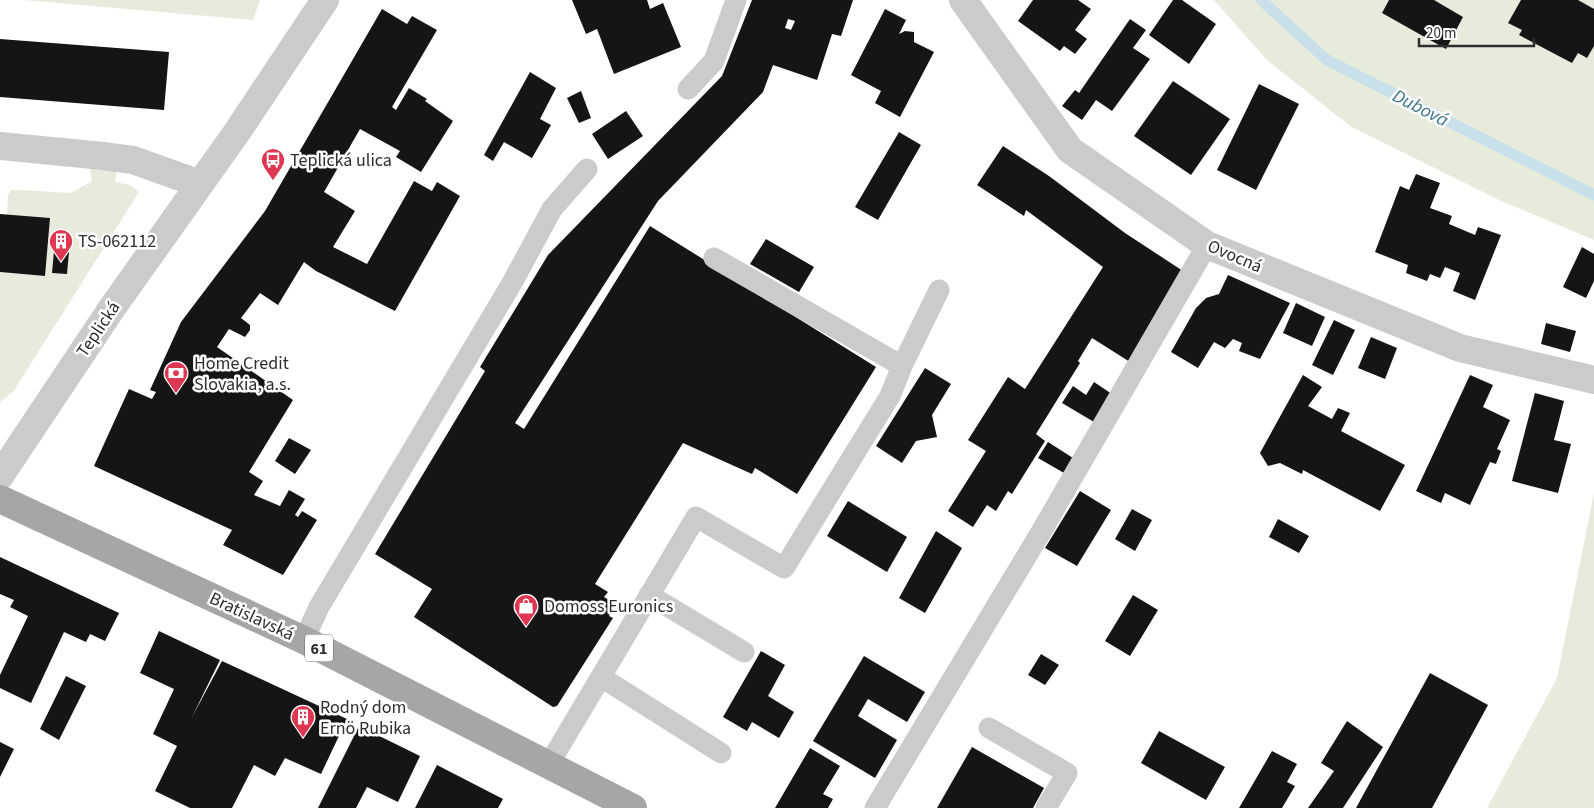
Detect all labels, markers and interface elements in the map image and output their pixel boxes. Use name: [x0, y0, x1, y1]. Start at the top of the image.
scale bar: [1419, 15, 1534, 47]
text: 20 m: [1426, 23, 1456, 44]
water label: Dubová: [1388, 83, 1453, 134]
bus stop icon: Teplická ulica: [260, 147, 286, 181]
place label: Teplická ulica: [290, 148, 392, 173]
building icon: TS-062112: [48, 228, 74, 262]
place label: TS-062112: [78, 229, 156, 254]
street label: Ovocná: [1204, 234, 1266, 279]
street label: Teplická: [71, 296, 126, 362]
place label: Home Credit Slovakia, a.s.: [194, 351, 291, 397]
bank icon: Home Credit Slovakia, a.s.: [163, 360, 189, 394]
street label: Bratislavská: [205, 586, 298, 647]
shop icon: Domoss Euronics: [513, 593, 539, 627]
place label: Domoss Euronics: [544, 594, 673, 619]
road number: 61: [305, 634, 333, 661]
place label: Rodný dom Ernö Rubika: [320, 695, 411, 741]
building icon: Rodný dom Ernö Rubika: [290, 704, 316, 738]

